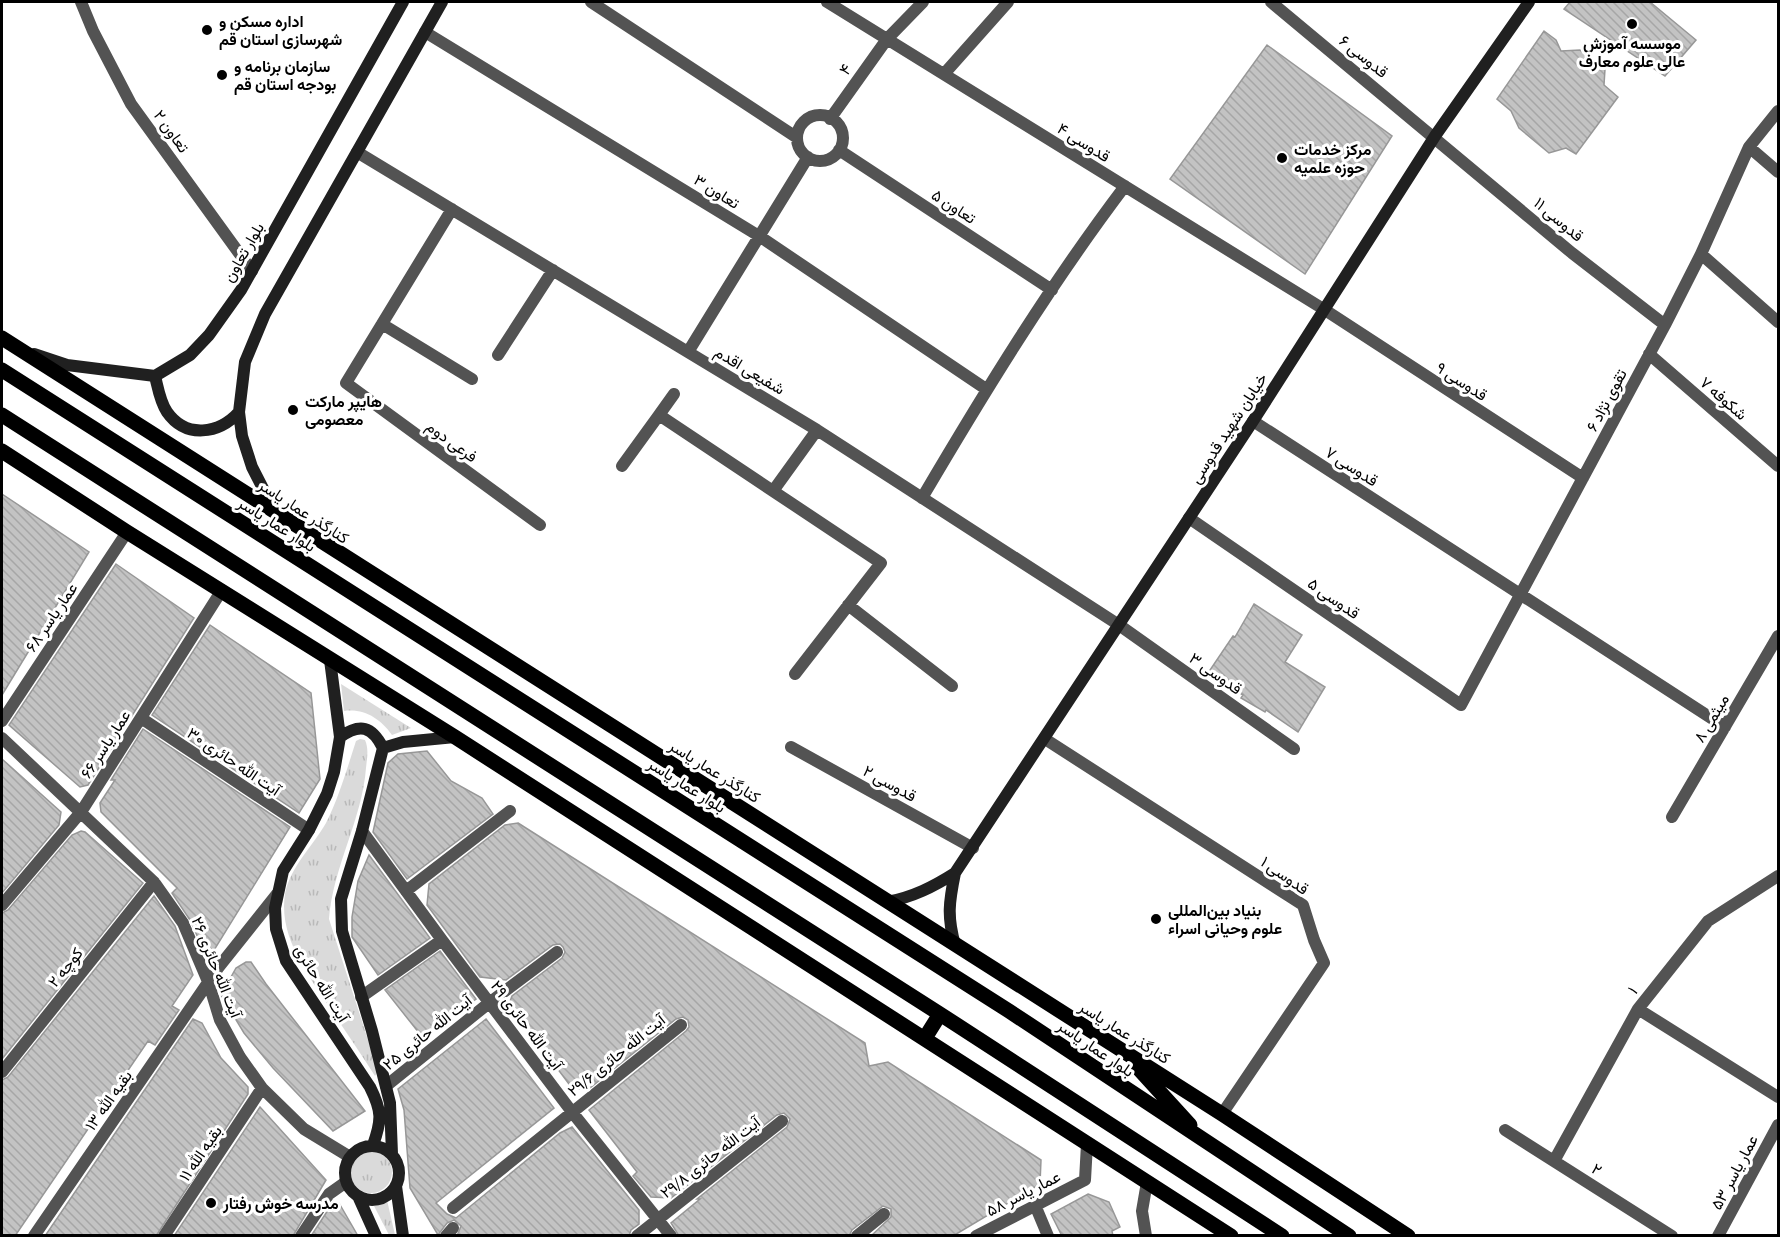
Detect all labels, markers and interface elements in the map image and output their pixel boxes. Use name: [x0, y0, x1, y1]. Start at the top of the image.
place label: اداره مسکن و شهرسازی استان قم: [219, 11, 342, 50]
marker: موسسه آموزش عالی علوم معارف: [1625, 17, 1639, 31]
marker: اداره مسکن و شهرسازی استان قم: [200, 23, 214, 37]
street label: قدوسی ۶: [1335, 30, 1392, 83]
place label: موسسه آموزش عالی علوم معارف: [1579, 33, 1685, 72]
place label: سازمان برنامه و بودجه استان قم: [234, 56, 336, 95]
street label: ۴: [834, 60, 856, 78]
marker: سازمان برنامه و بودجه استان قم: [215, 68, 229, 82]
street label: تعاون ۲: [149, 106, 194, 157]
street label: قدوسی ۴: [1053, 118, 1114, 167]
place label: مرکز خدمات حوزه علمیه: [1294, 139, 1372, 178]
marker: مرکز خدمات حوزه علمیه: [1275, 151, 1289, 165]
street label: تعاون ۳: [690, 169, 744, 214]
street label: تعاون ۵: [927, 184, 980, 229]
street label: قدوسی ۱۱: [1529, 193, 1588, 246]
street label: بلوار تعاون: [218, 219, 269, 286]
street label: شفیعی اقدم: [711, 341, 789, 400]
street label: قدوسی ۹: [1432, 357, 1491, 406]
street label: تقوی نژاد ۶: [1581, 365, 1632, 435]
street label: خیابان شهید قدوسی: [1185, 369, 1272, 488]
street label: شکوفه ۷: [1696, 372, 1752, 425]
place label: هایپر مارکت معصومی: [305, 391, 382, 430]
marker: هایپر مارکت معصومی: [286, 403, 300, 417]
street label: فرعی دوم: [422, 416, 482, 467]
street label: قدوسی ۷: [1321, 442, 1382, 491]
street label: کنارگذر عمار یاسر: [254, 474, 353, 548]
street label: بلوار عمار یاسر: [233, 492, 320, 557]
street label: قدوسی ۵: [1304, 573, 1364, 624]
street label: عمار یاسر ۶۸: [21, 579, 82, 656]
street label: قدوسی ۳: [1185, 648, 1246, 699]
street label: میثمی ۸: [1689, 690, 1734, 746]
street label: عمار یاسر ۶۶: [76, 706, 135, 782]
street label: آیت الله حائری ۳۰: [183, 722, 286, 801]
street label: کنارگذر عمار یاسر: [664, 735, 764, 808]
street label: بلوار عمار یاسر: [643, 753, 730, 818]
street label: قدوسی ۲: [859, 760, 920, 807]
street label: قدوسی ۱: [1257, 851, 1313, 899]
place label: بنیاد بین‌المللی علوم وحیانی اسراء: [1168, 900, 1282, 939]
marker: بنیاد بین‌المللی علوم وحیانی اسراء: [1149, 912, 1163, 926]
street label: آیت الله حائری ۲۶: [187, 913, 247, 1022]
street label: آیت الله حائری: [289, 940, 354, 1027]
street label: کوچه ۲: [43, 943, 88, 992]
street label: آیت الله حائری ۲۹: [486, 976, 568, 1075]
street label: ۱: [1623, 982, 1641, 998]
street label: آیت الله حائری ۲۵: [378, 989, 477, 1075]
street label: کنارگذر عمار یاسر: [1074, 996, 1174, 1069]
street label: آیت الله حائری ۲۹/۶: [563, 1009, 670, 1101]
street label: بلوار عمار یاسر: [1053, 1015, 1138, 1082]
street label: بقیه الله ۱۳: [80, 1066, 136, 1134]
street label: آیت الله حائری ۲۹/۸: [656, 1111, 766, 1203]
street label: بقیه الله ۱۱: [174, 1121, 226, 1185]
street label: عمار یاسر ۵۳: [1706, 1131, 1763, 1213]
street label: ۲: [1588, 1158, 1606, 1180]
street label: عمار یاسر ۵۸: [982, 1166, 1064, 1221]
place label: مدرسه خوش رفتار: [222, 1193, 339, 1214]
marker: مدرسه خوش رفتار: [204, 1196, 218, 1210]

